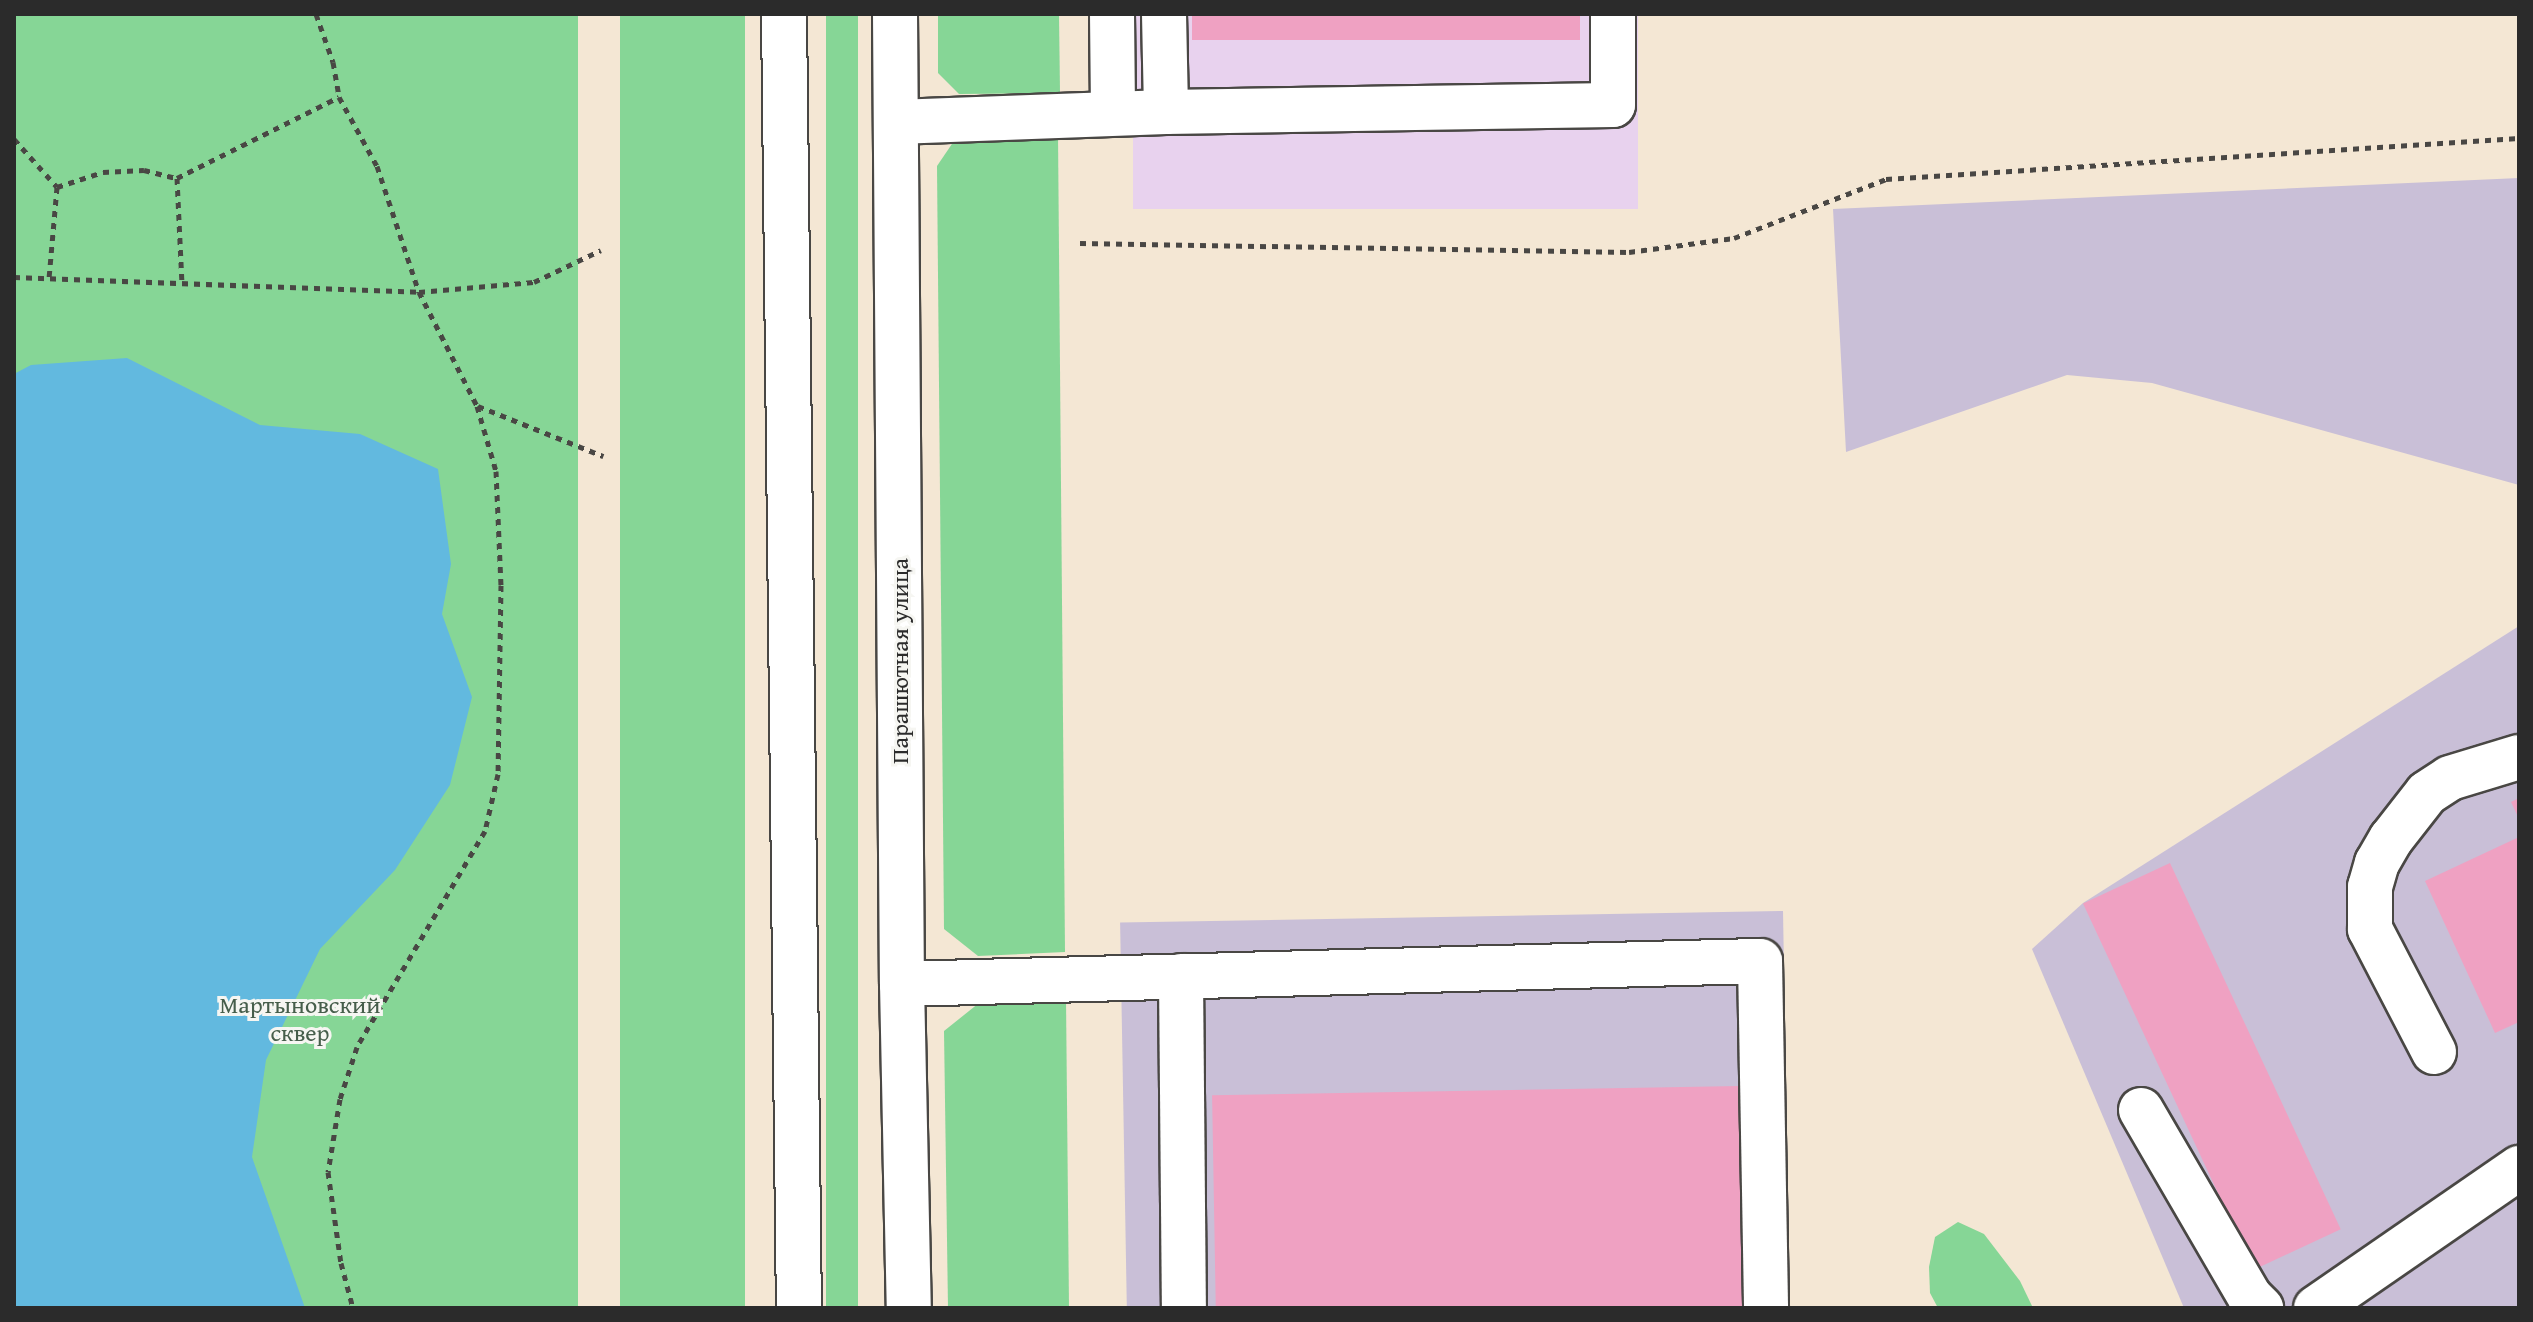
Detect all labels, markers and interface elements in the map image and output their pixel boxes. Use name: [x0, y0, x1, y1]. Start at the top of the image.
street label: Парашютная улица: [886, 558, 914, 764]
park label: Мартыновский сквер: [219, 991, 381, 1047]

